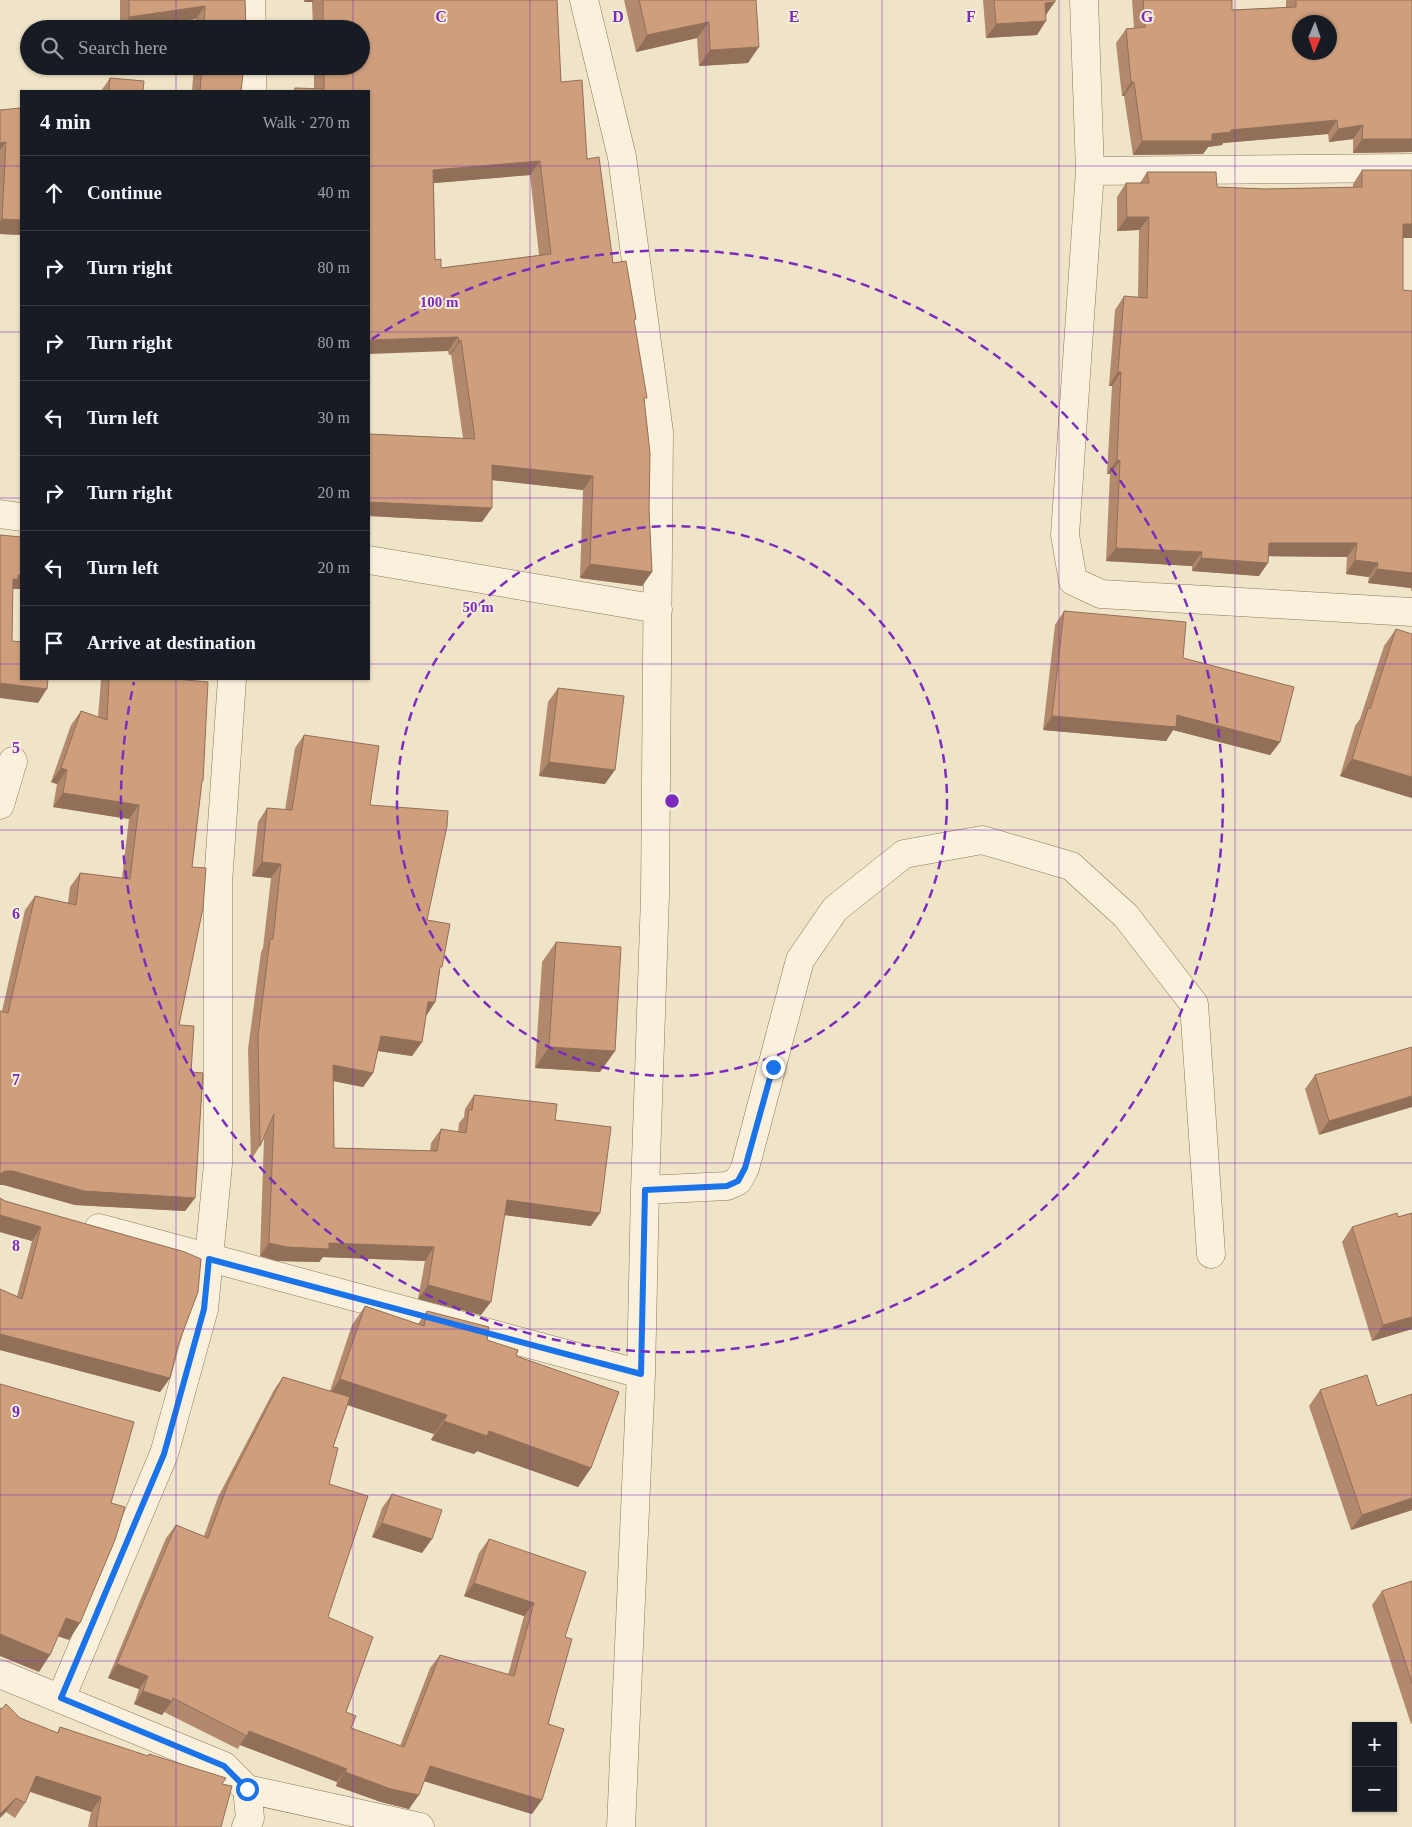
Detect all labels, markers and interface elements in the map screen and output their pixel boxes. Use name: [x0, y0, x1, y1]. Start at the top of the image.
text: C: [435, 8, 447, 25]
text: D: [612, 8, 624, 25]
text: E: [789, 8, 799, 25]
text: F: [966, 8, 976, 25]
text: G: [1141, 8, 1154, 25]
north arrow: [1292, 15, 1337, 60]
search box: [20, 20, 370, 75]
icon: search: [38, 34, 66, 62]
text: Search here: [78, 37, 167, 58]
text: 4 min: [40, 110, 91, 134]
text: Walk · 270 m: [263, 114, 350, 131]
icon: ahead: [40, 179, 68, 207]
text: Continue: [87, 182, 162, 203]
text: 40 m: [318, 184, 350, 201]
icon: right: [40, 254, 68, 282]
text: Turn right: [87, 257, 172, 278]
text: 80 m: [318, 259, 350, 276]
text: 100 m: [420, 294, 459, 310]
icon: right: [40, 329, 68, 357]
text: Turn right: [87, 332, 172, 353]
text: 80 m: [318, 334, 350, 351]
icon: left: [40, 404, 68, 432]
text: Turn left: [87, 407, 159, 428]
text: 30 m: [318, 409, 350, 426]
icon: right: [40, 479, 68, 507]
text: Turn right: [87, 482, 172, 503]
text: 20 m: [318, 484, 350, 501]
icon: left: [40, 554, 68, 582]
text: Turn left: [87, 557, 159, 578]
text: 20 m: [318, 559, 350, 576]
text: 50 m: [462, 599, 494, 615]
icon: arrive: [40, 629, 68, 657]
text: Arrive at destination: [87, 632, 256, 653]
text: 5: [12, 739, 20, 756]
centre of rings: [663, 792, 681, 810]
text: 6: [12, 905, 20, 922]
route end: [762, 1056, 785, 1079]
text: 7: [12, 1071, 20, 1088]
text: 8: [12, 1237, 20, 1254]
text: 9: [12, 1403, 20, 1420]
map controls: [1352, 1722, 1397, 1812]
button: +: [1352, 1722, 1397, 1767]
button: −: [1352, 1767, 1397, 1812]
route start: [236, 1778, 259, 1801]

